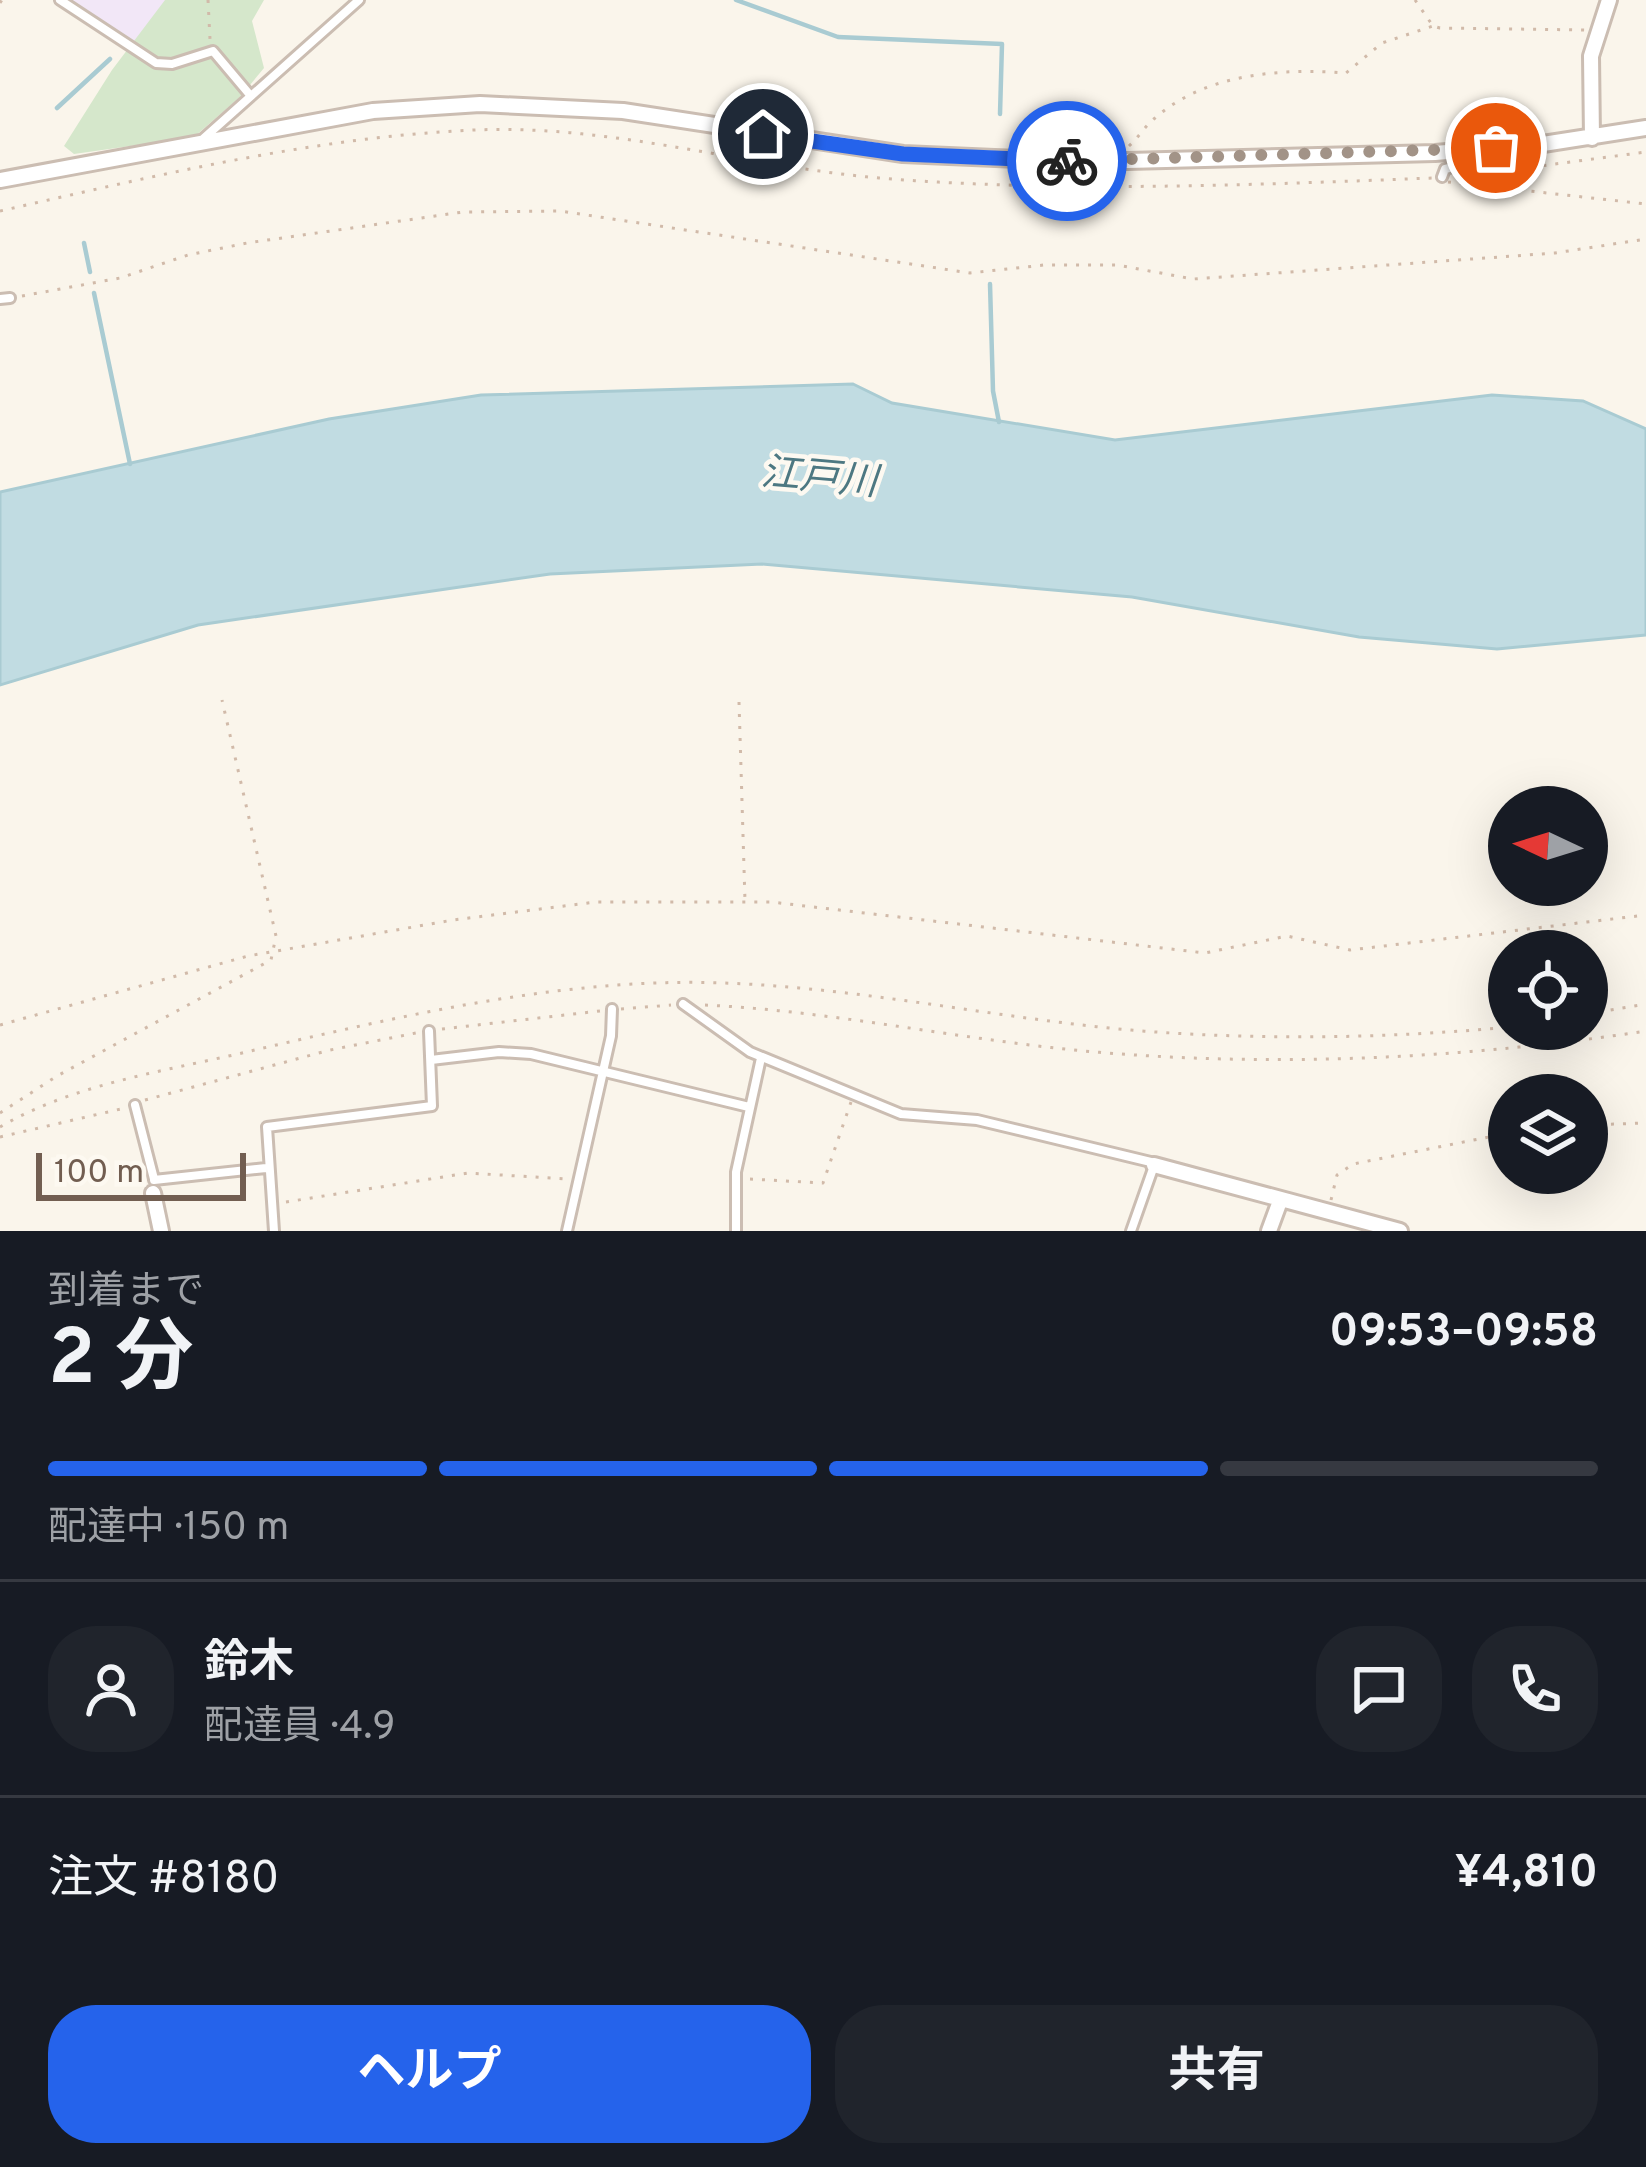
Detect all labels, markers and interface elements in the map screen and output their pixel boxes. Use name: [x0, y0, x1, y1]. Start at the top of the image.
pin: [712, 83, 814, 185]
pin: [1445, 97, 1547, 199]
icon: home: [730, 101, 796, 167]
courier: [1007, 101, 1127, 221]
icon: bag: [1463, 115, 1529, 181]
icon: bike: [1034, 128, 1100, 194]
water label: 江戸川: [759, 450, 883, 510]
north arrow: [1488, 786, 1608, 906]
map controls: [1488, 786, 1608, 1194]
button: locate: [1488, 930, 1608, 1050]
button: layers: [1488, 1074, 1608, 1194]
scale bar: [36, 1147, 246, 1200]
text: 100 m: [54, 1153, 144, 1195]
text: 到着まで: [48, 1269, 204, 1318]
text: 09:53–09:58: [1329, 1305, 1598, 1362]
text: 2 分: [48, 1313, 193, 1412]
text: 配達中 · 150 m: [48, 1505, 289, 1554]
button: person: [48, 1626, 174, 1752]
button: chat: [1316, 1626, 1442, 1752]
button: phone: [1472, 1626, 1598, 1752]
text: 鈴木: [204, 1636, 294, 1693]
text: 配達員 · 4.9: [204, 1704, 396, 1753]
text: ¥4,810: [1455, 1846, 1598, 1903]
text: 注文 #8180: [48, 1852, 279, 1909]
button: ヘルプ: [48, 2005, 811, 2143]
button: 共有: [835, 2005, 1598, 2143]

